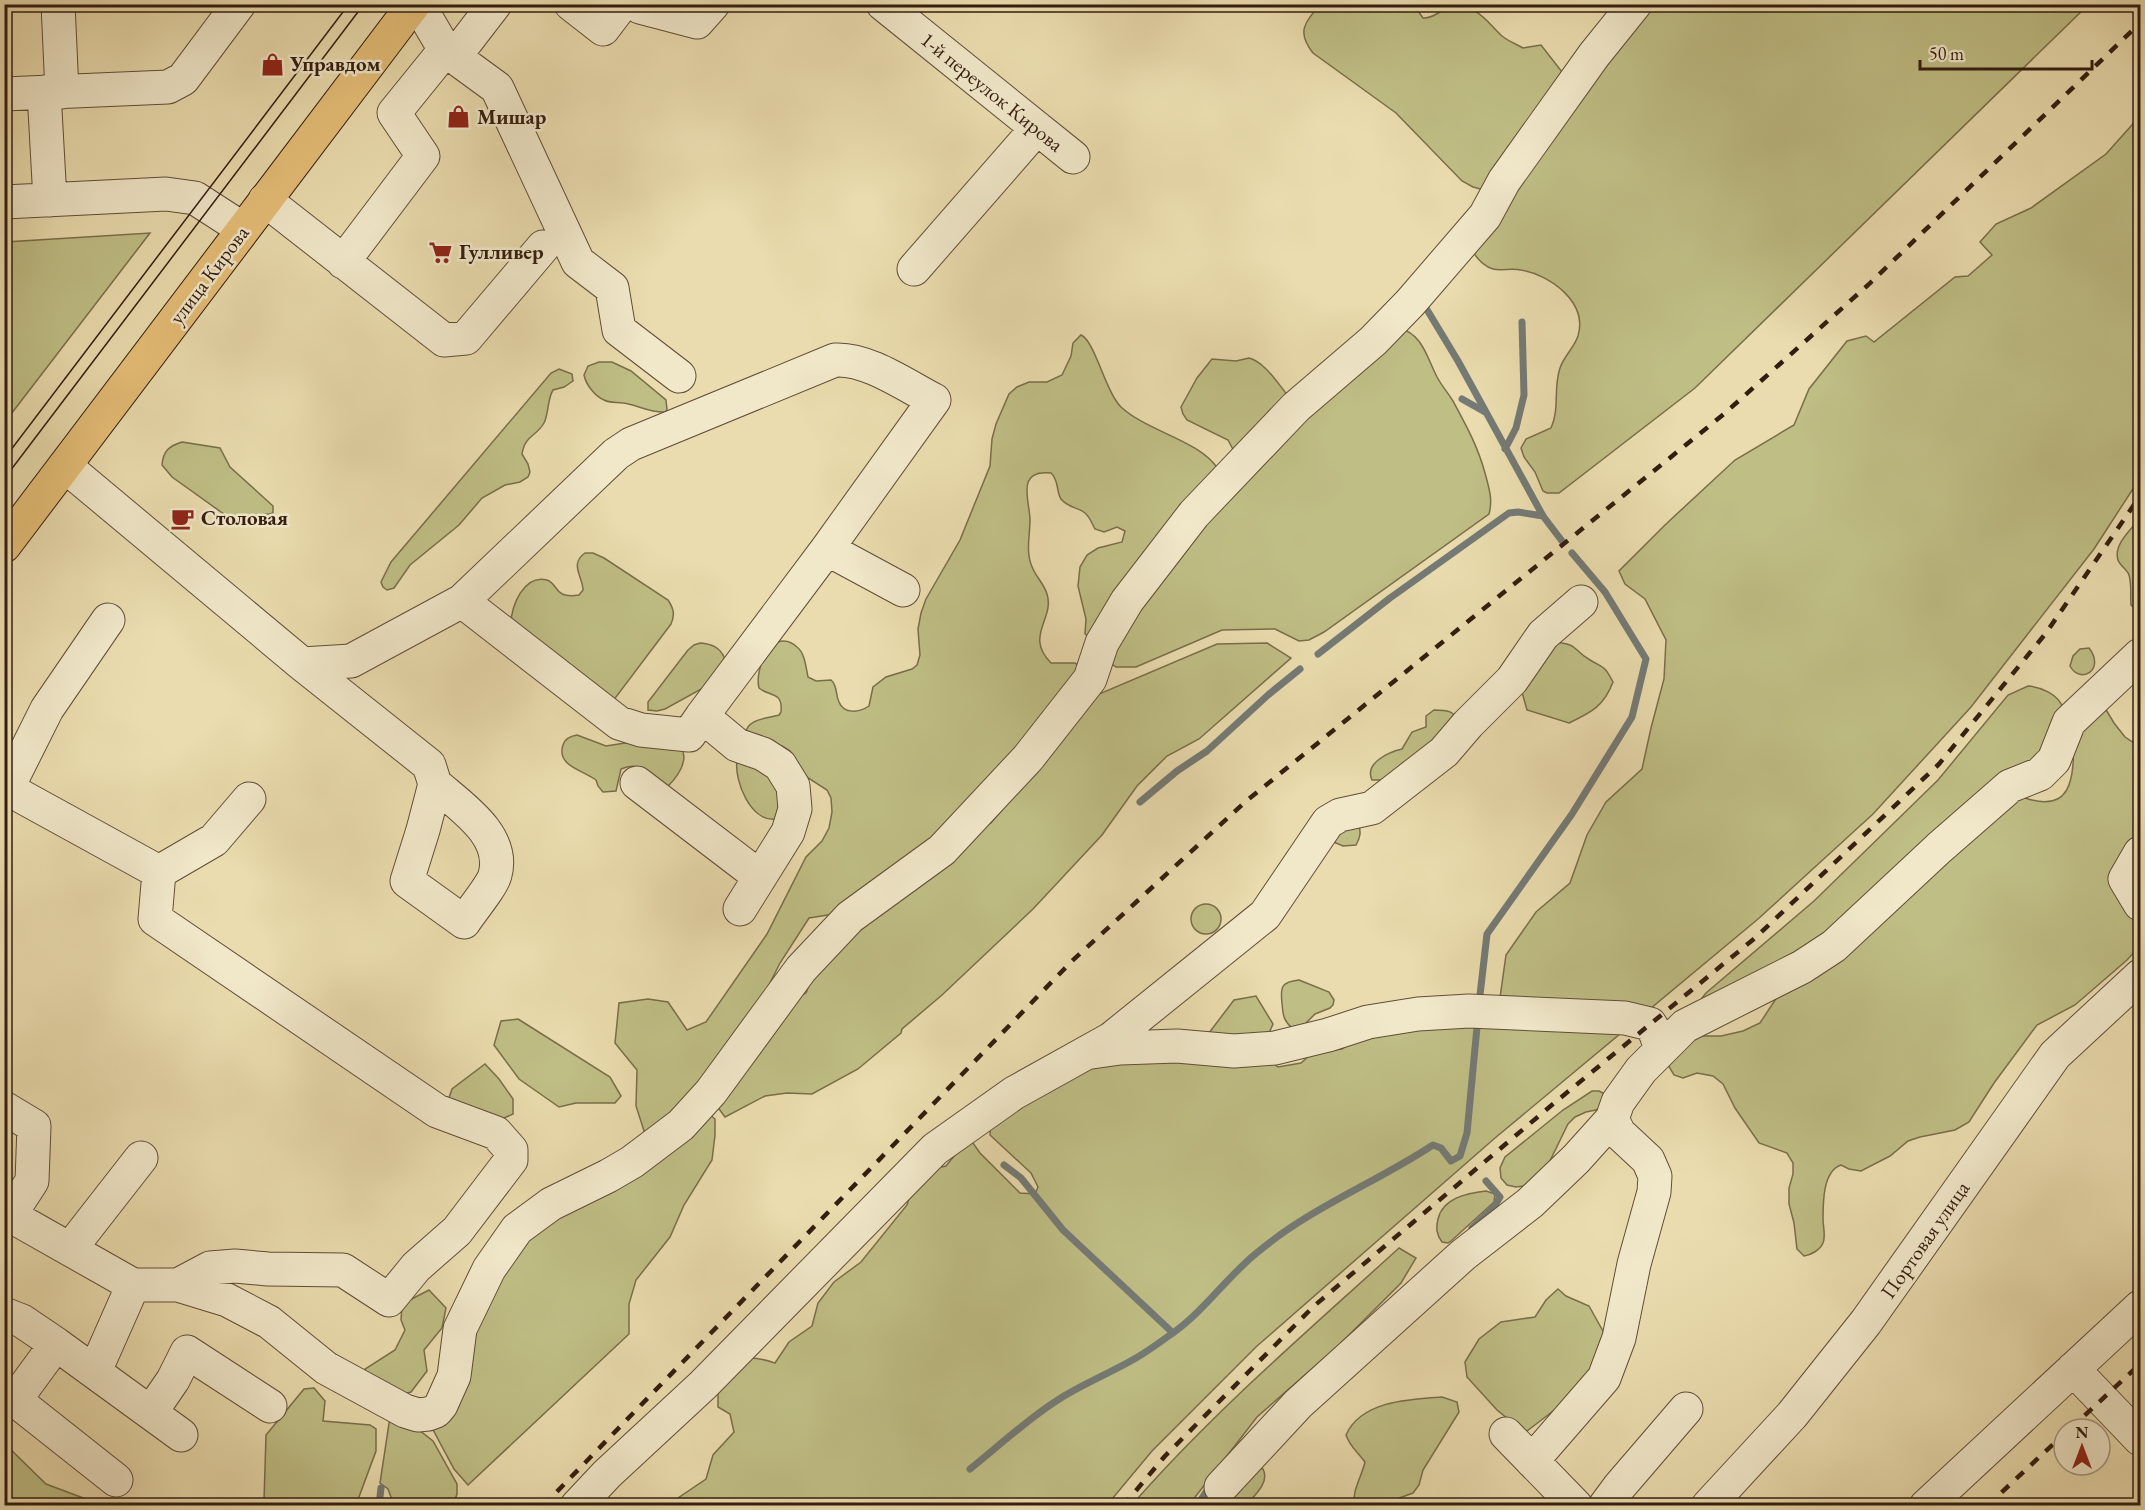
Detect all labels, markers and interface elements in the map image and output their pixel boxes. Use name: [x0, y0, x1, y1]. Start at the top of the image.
street label: 1-й переулок Кирова: [915, 26, 1070, 158]
scale bar: [1920, 33, 2092, 71]
text: 50 m: [1929, 42, 1964, 65]
place label: Управдом: [289, 50, 381, 77]
shop icon: Управдом: [259, 51, 285, 77]
place label: Мишар: [477, 103, 547, 130]
shop icon: Мишар: [446, 104, 472, 130]
street label: улица Кирова: [163, 219, 255, 329]
place label: Гулливер: [459, 238, 544, 265]
supermarket icon: Гулливер: [428, 239, 454, 265]
place label: Столовая: [201, 504, 288, 531]
cafe icon: Столовая: [170, 505, 196, 531]
street label: Портовая улица: [1874, 1175, 1975, 1304]
north arrow: [2052, 1417, 2112, 1477]
text: N: [2076, 1422, 2089, 1443]

